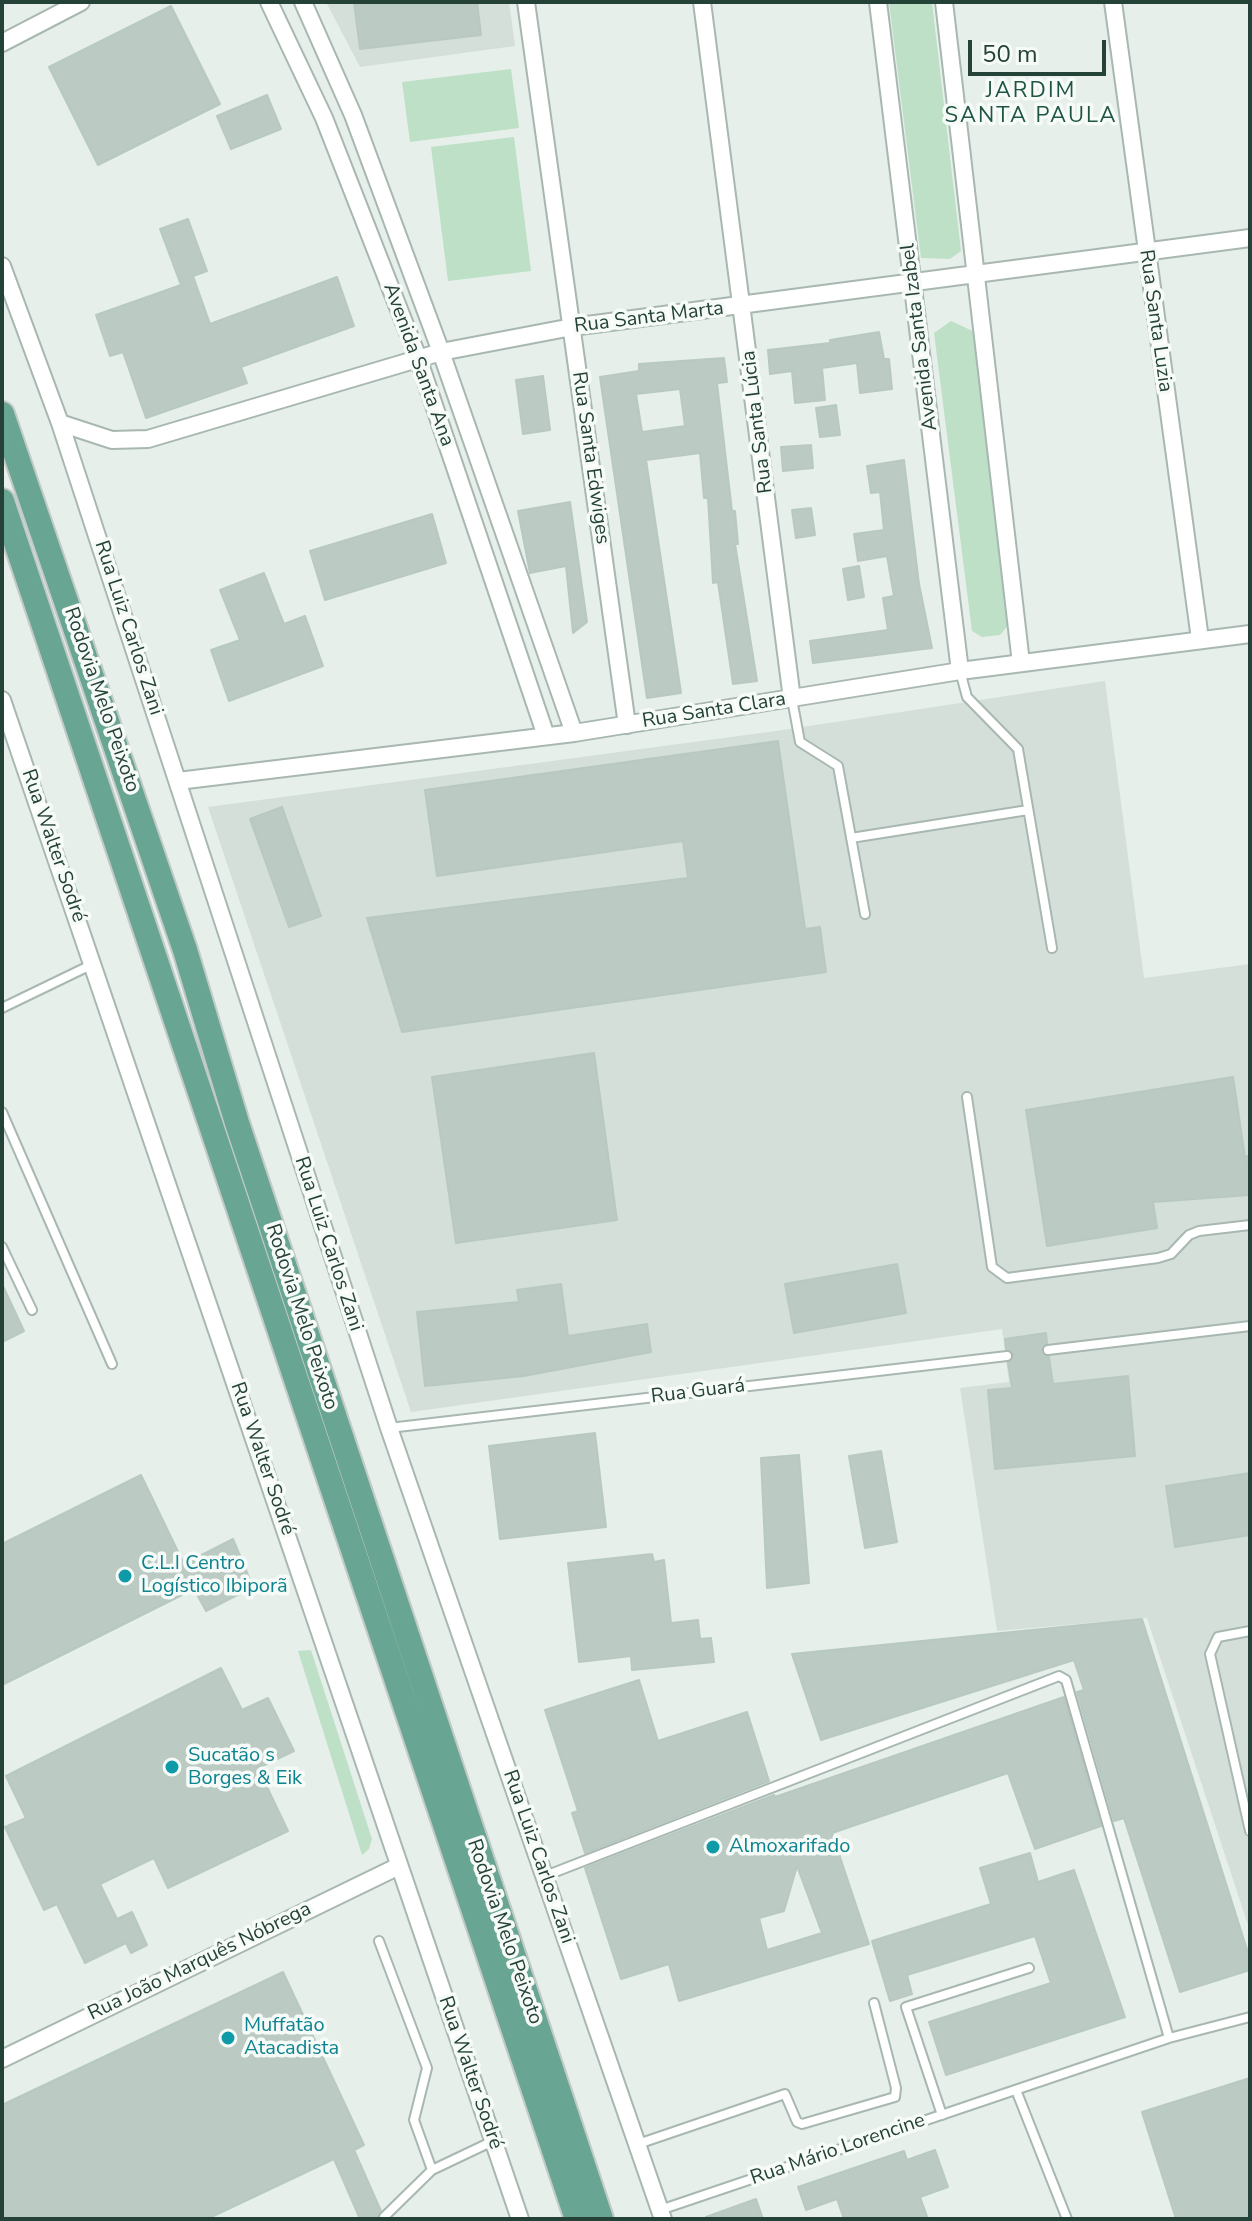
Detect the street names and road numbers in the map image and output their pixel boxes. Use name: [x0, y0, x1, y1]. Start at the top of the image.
street label: Avenida Santa Izabel: [897, 242, 943, 432]
street label: Rua Santa Luzia: [1133, 248, 1177, 394]
street label: Avenida Santa Ana: [377, 280, 459, 450]
street label: Rua Santa Marta: [573, 297, 725, 339]
street label: Rua Santa Lúcia: [737, 349, 779, 495]
street label: Rua Santa Edwiges: [566, 370, 614, 546]
street label: Rua Luiz Carlos Zani: [88, 538, 168, 718]
street label: Rodovia Melo Peixoto: [58, 604, 144, 796]
street label: Rua Santa Clara: [641, 688, 787, 734]
street label: Rua Walter Sodré: [16, 766, 90, 926]
street label: Rua Luiz Carlos Zani: [288, 1154, 368, 1334]
street label: Rodovia Melo Peixoto: [260, 1221, 342, 1413]
street label: Rua Guará: [650, 1374, 746, 1410]
street label: Rua Walter Sodré: [225, 1379, 299, 1539]
street label: Rua Luiz Carlos Zani: [497, 1767, 579, 1947]
street label: Rodovia Melo Peixoto: [461, 1836, 547, 2028]
street label: Rua João Marquês Nóbrega: [84, 1897, 316, 2027]
street label: Rua Walter Sodré: [433, 1993, 507, 2153]
street label: Rua Mário Lorencine: [748, 2109, 928, 2191]

